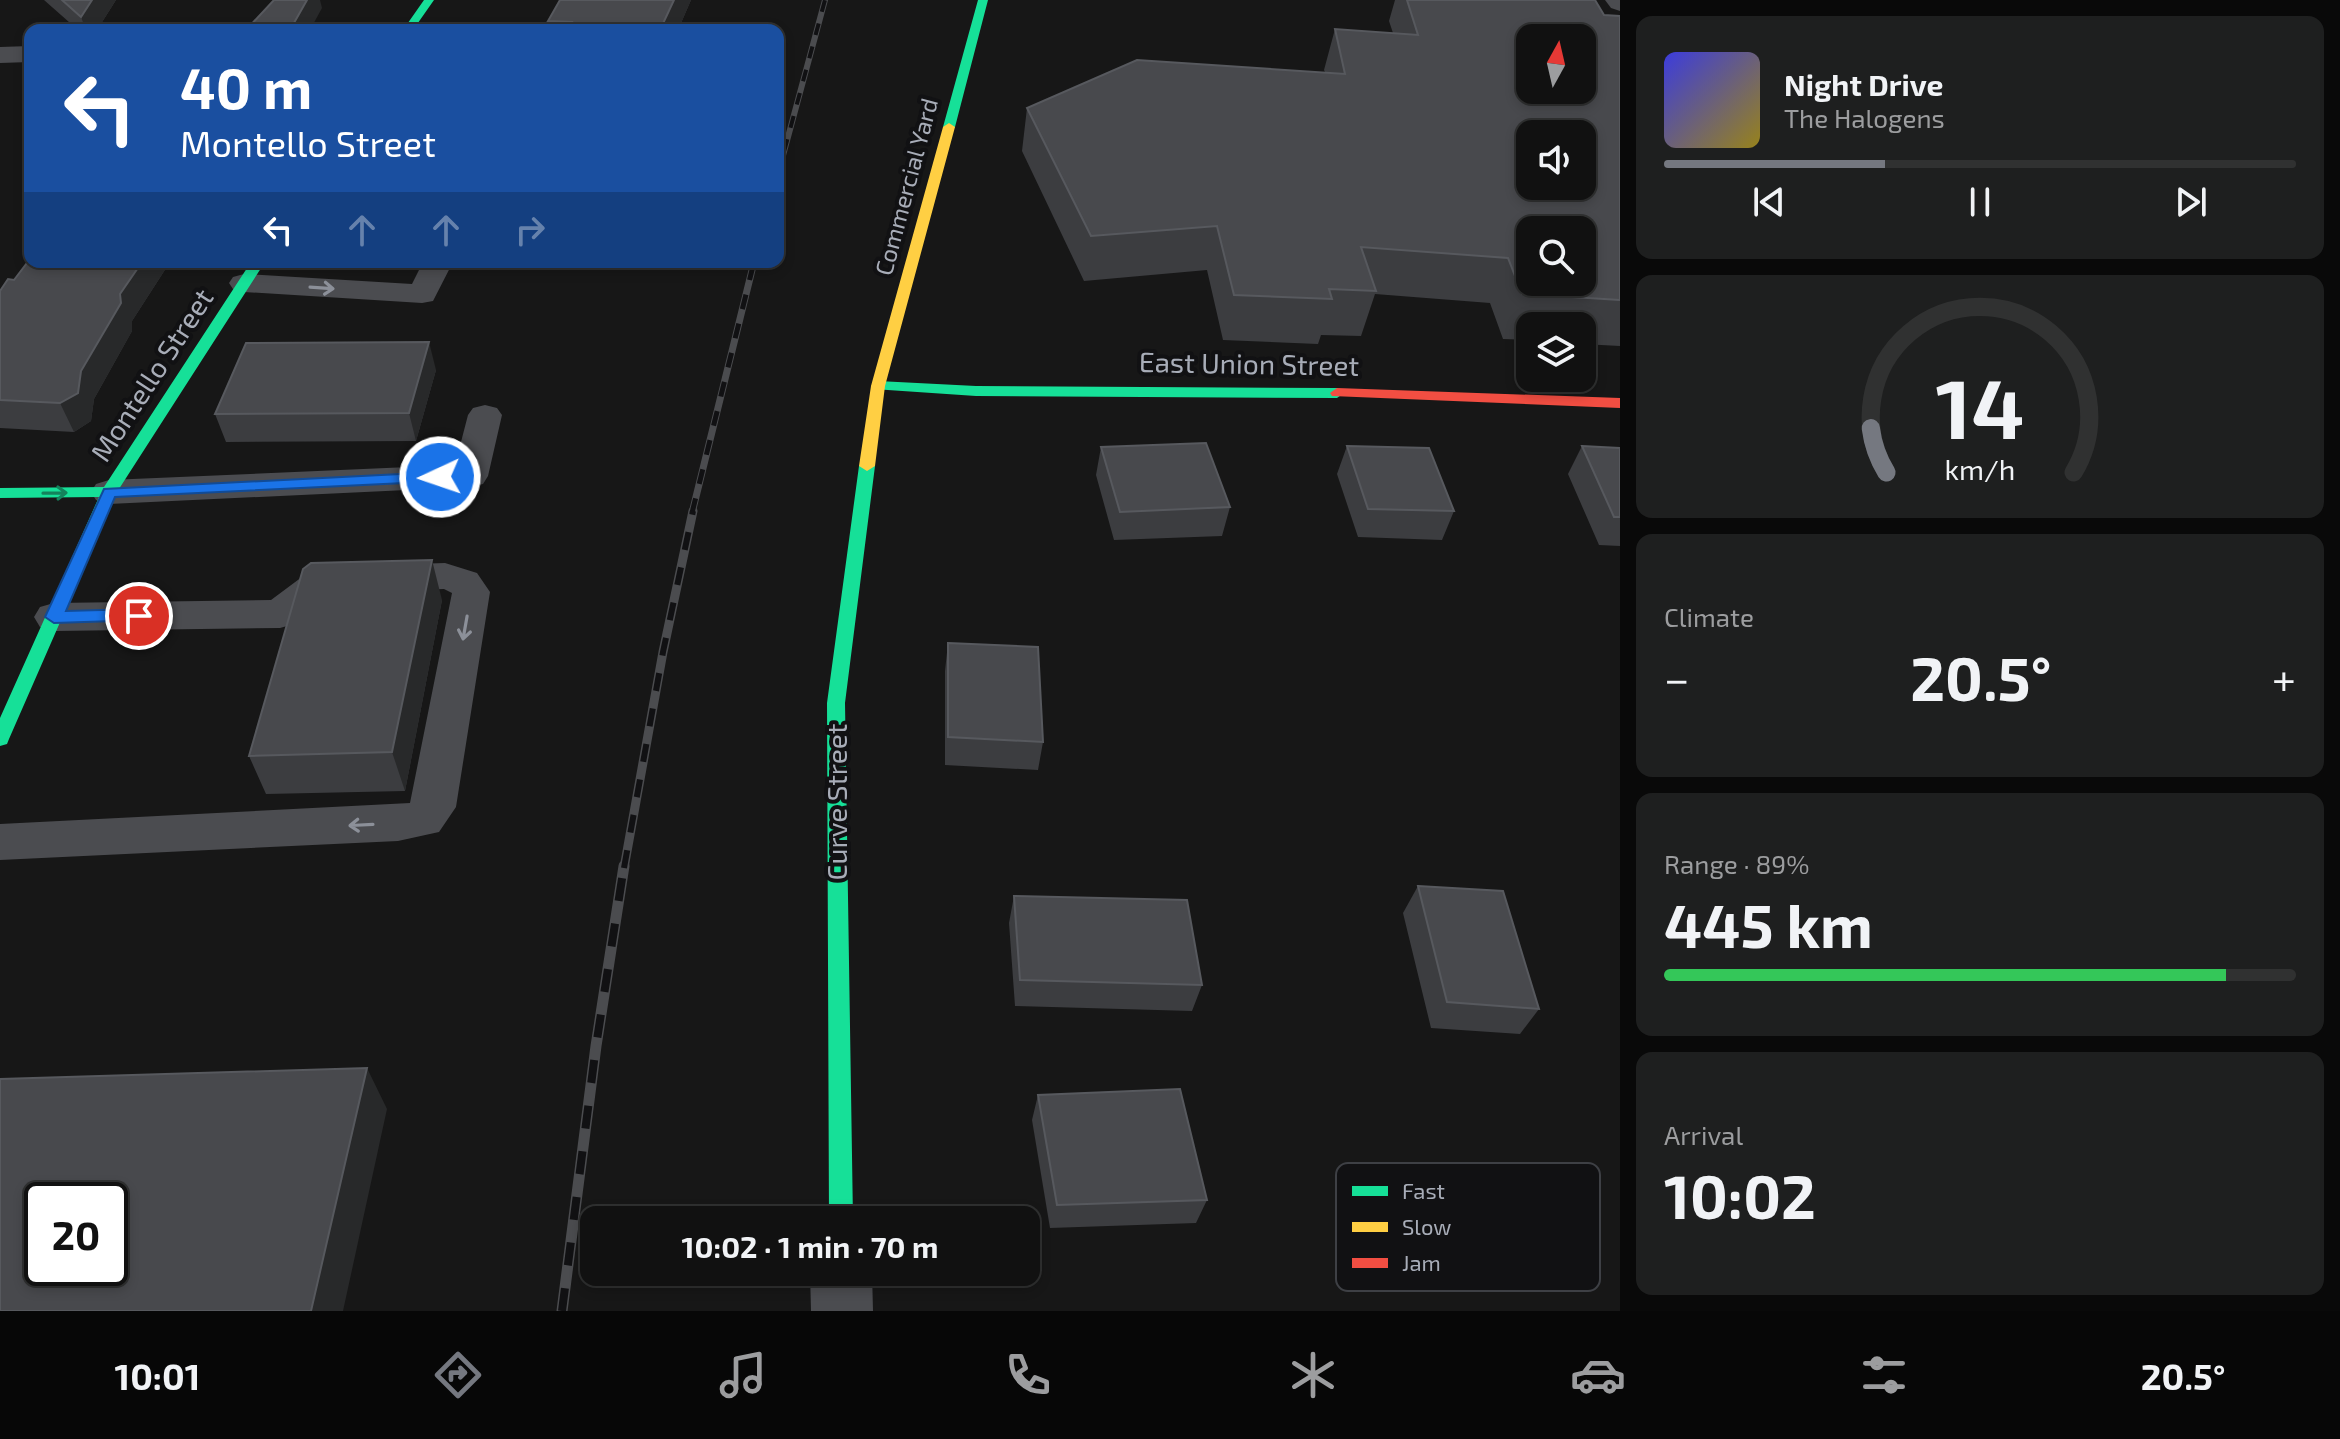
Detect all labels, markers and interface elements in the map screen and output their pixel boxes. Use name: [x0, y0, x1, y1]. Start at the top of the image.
north arrow: [1516, 24, 1596, 104]
map controls: [1516, 24, 1596, 392]
text: 40 m: [180, 53, 312, 120]
icon: left: [48, 56, 152, 160]
text: Night Drive: [1784, 66, 1943, 102]
street label: Commercial Yard: [868, 95, 943, 278]
text: The Halogens: [1784, 102, 1945, 133]
button: sound: [1516, 120, 1596, 200]
text: Montello Street: [180, 121, 436, 164]
icon: previous: [1747, 180, 1791, 224]
icon: pause: [1958, 180, 2002, 224]
icon: next: [2169, 180, 2213, 224]
icon: left: [256, 208, 300, 252]
icon: ahead: [340, 208, 384, 252]
icon: ahead: [424, 208, 468, 252]
icon: right: [508, 208, 552, 252]
button: search: [1516, 216, 1596, 296]
one-way arrow: [308, 281, 335, 296]
street label: Montello Street: [83, 282, 220, 467]
button: layers: [1516, 312, 1596, 392]
street label: East Union Street: [1139, 344, 1359, 382]
text: 14: [1936, 355, 2024, 455]
position arrow: [398, 435, 482, 519]
text: km/h: [1945, 451, 2015, 486]
one-way arrow: [41, 485, 68, 501]
pin: [105, 582, 173, 650]
icon: arrive: [117, 594, 161, 638]
text: Climate: [1664, 601, 1754, 632]
one-way arrow: [457, 615, 472, 640]
text: 20.5°: [1910, 641, 2051, 713]
text: −: [1664, 651, 1690, 704]
text: +: [2272, 651, 2296, 704]
street label: Curve Street: [819, 724, 853, 880]
one-way arrow: [348, 817, 375, 832]
text: Range · 89%: [1664, 848, 1809, 879]
text: 445 km: [1664, 888, 1873, 960]
text: Arrival: [1664, 1119, 1743, 1150]
text: 10:02: [1664, 1159, 1816, 1231]
legend: [1336, 1163, 1600, 1291]
text: Fast: [1402, 1177, 1445, 1203]
speed limit sign: 20: [24, 1182, 128, 1286]
text: Slow: [1402, 1213, 1451, 1239]
text: 10:02 · 1 min · 70 m: [682, 1228, 938, 1264]
text: Jam: [1402, 1249, 1441, 1275]
icon: directions: [430, 1347, 486, 1403]
icon: music: [715, 1347, 771, 1403]
icon: phone: [1000, 1347, 1056, 1403]
icon: climate: [1285, 1347, 1341, 1403]
icon: car: [1570, 1347, 1626, 1403]
icon: filters: [1856, 1347, 1912, 1403]
text: 10:01: [115, 1354, 200, 1397]
text: 20.5°: [2141, 1354, 2225, 1397]

